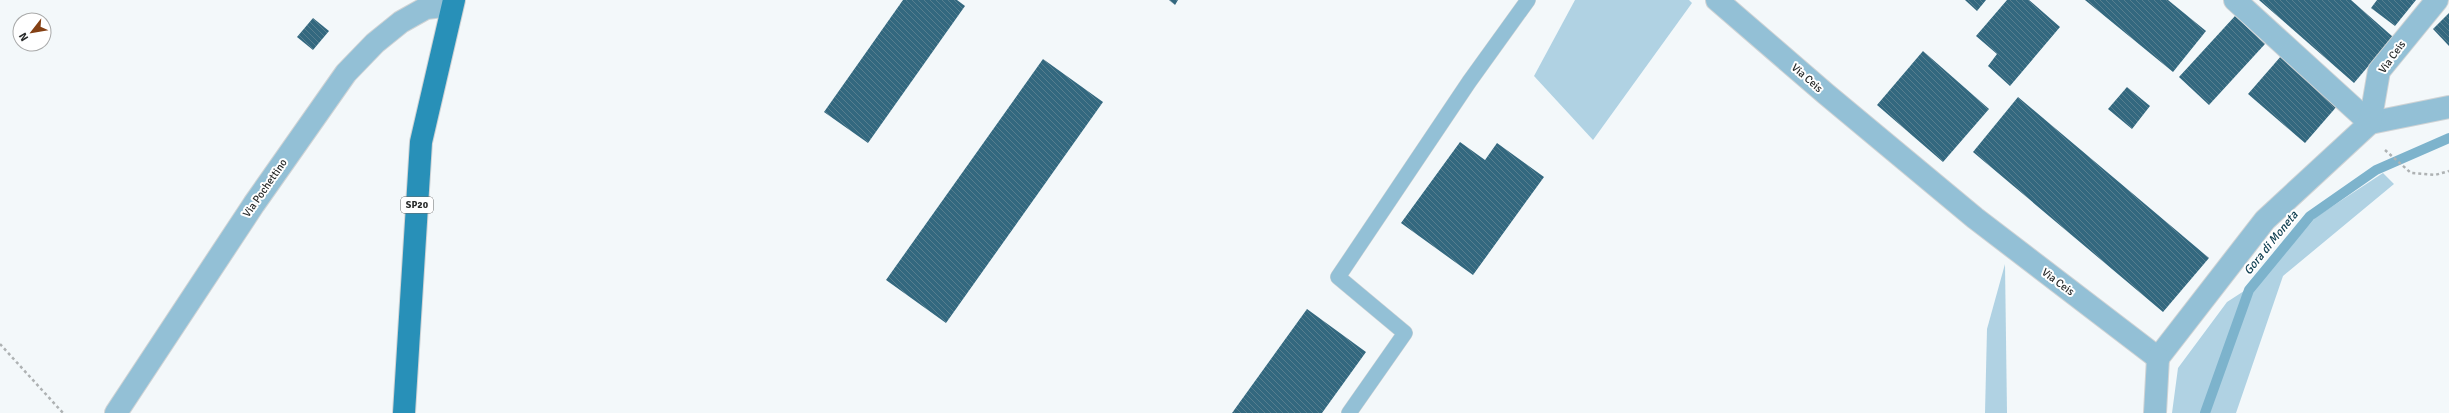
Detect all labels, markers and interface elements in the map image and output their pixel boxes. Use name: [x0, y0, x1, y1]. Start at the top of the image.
north arrow: [12, 12, 52, 52]
text: N: [16, 30, 31, 44]
street label: Via Ceis: [2376, 38, 2408, 76]
street label: Via Ceis: [1789, 61, 1825, 95]
street label: Via Pochettino: [240, 156, 290, 220]
road number: SP20: [401, 197, 433, 213]
water label: Gora di Moneta: [2241, 207, 2302, 278]
street label: Via Ceis: [2039, 266, 2077, 298]

